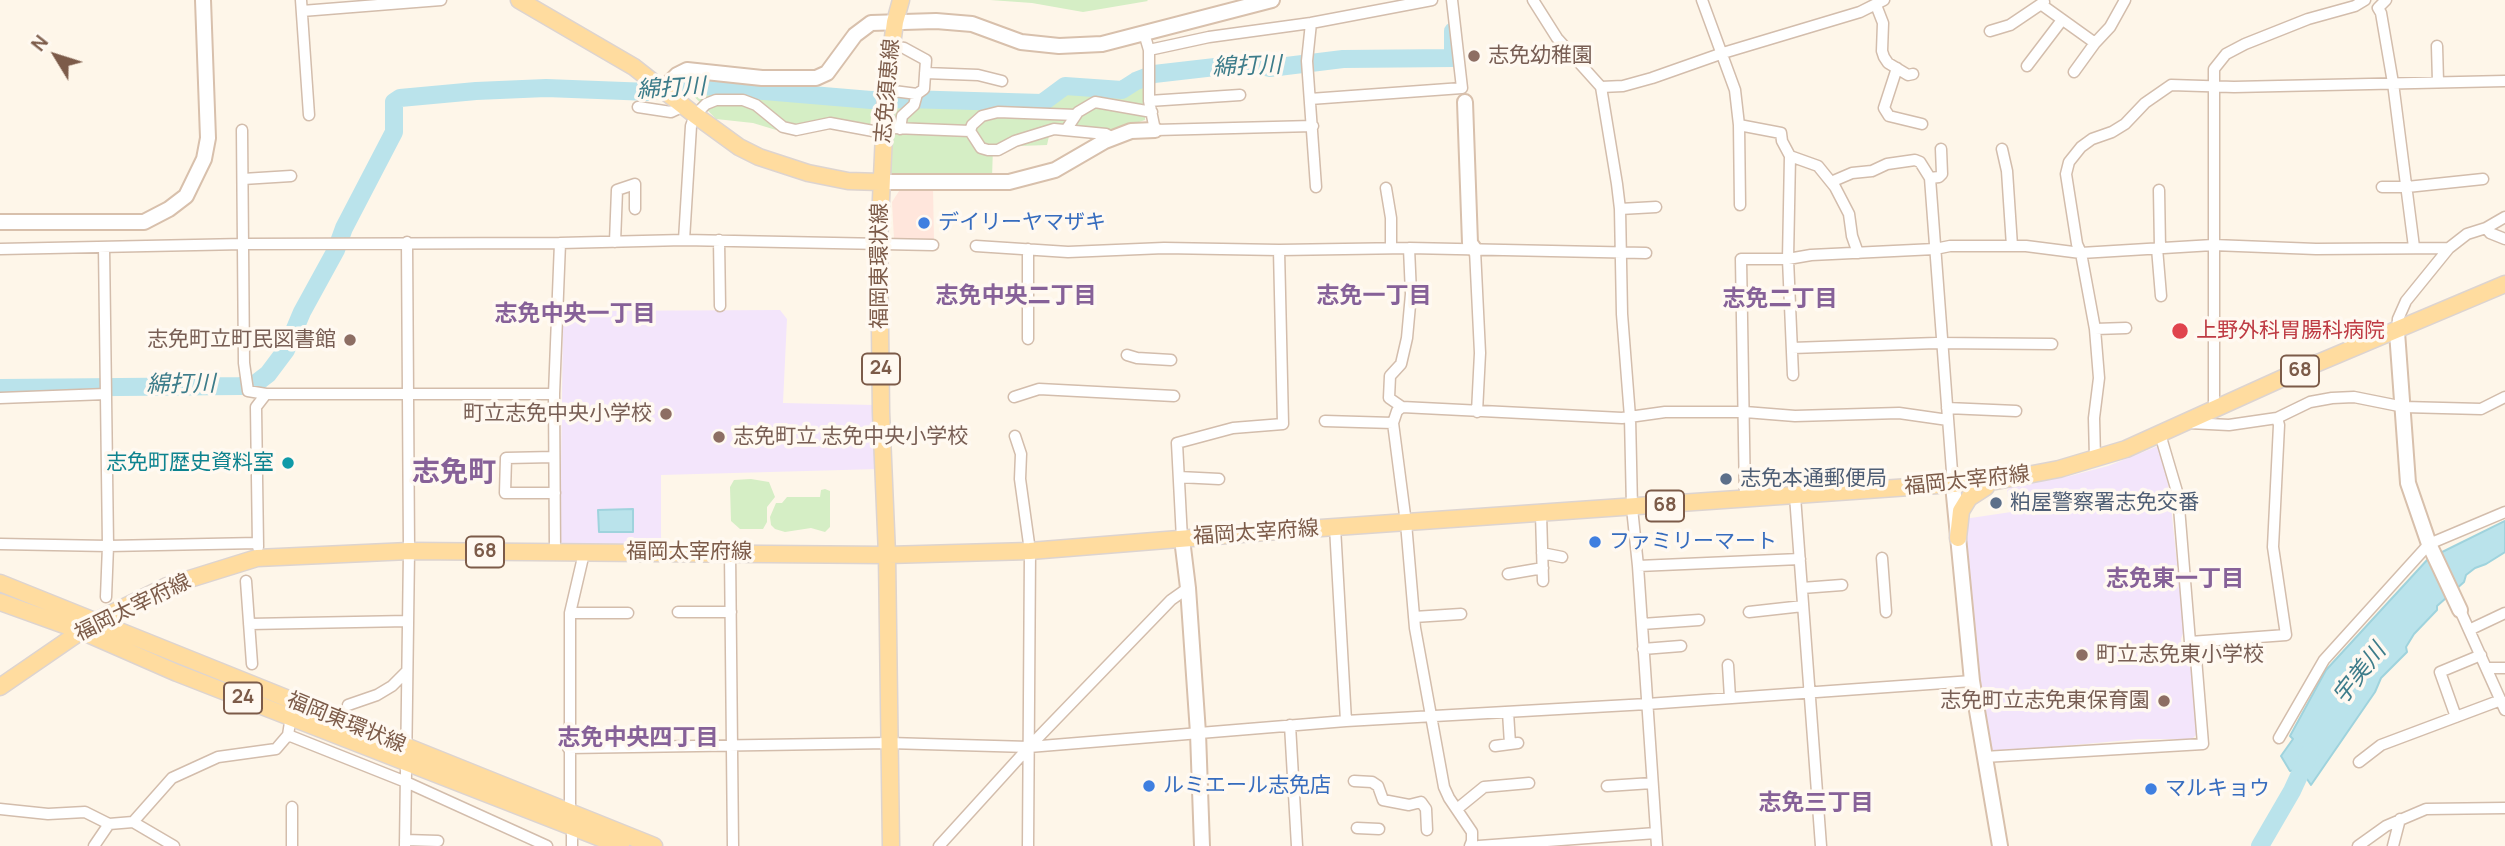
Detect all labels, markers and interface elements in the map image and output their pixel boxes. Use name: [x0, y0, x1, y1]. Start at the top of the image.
north arrow: [21, 21, 91, 91]
text: N: [25, 30, 54, 56]
street label: 志免須恵線: [871, 38, 905, 144]
place label: 志免幼稚園: [1488, 43, 1593, 69]
marker: 志免幼稚園: [1466, 48, 1482, 64]
water label: 綿打川: [1212, 52, 1282, 82]
water label: 綿打川: [636, 73, 706, 105]
street label: 福岡東環状線: [867, 203, 893, 329]
place label: デイリーヤマザキ: [938, 210, 1106, 236]
marker: デイリーヤマザキ: [916, 215, 932, 231]
district label: 志免中央二丁目: [936, 283, 1096, 311]
district label: 志免一丁目: [1317, 283, 1431, 311]
district label: 志免二丁目: [1723, 286, 1837, 314]
district label: 志免中央一丁目: [495, 301, 655, 329]
place label: 上野外科胃腸科病院: [2196, 318, 2385, 344]
marker: 上野外科胃腸科病院: [2170, 321, 2190, 341]
place label: 志免町立町民図書館: [147, 327, 336, 353]
marker: 志免町立町民図書館: [342, 332, 358, 348]
road number: 24: [862, 354, 900, 384]
road number: 68: [2281, 356, 2319, 386]
water label: 綿打川: [146, 371, 216, 399]
place label: 町立志免中央小学校: [463, 401, 652, 427]
marker: 町立志免中央小学校: [658, 406, 674, 422]
place label: 志免町立 志免中央小学校: [733, 424, 968, 450]
marker: 志免町立 志免中央小学校: [711, 429, 727, 445]
place label: 志免町歴史資料室: [106, 450, 274, 476]
marker: 志免町歴史資料室: [280, 455, 296, 471]
district label: 志免町: [412, 456, 496, 490]
street label: 福岡太宰府線: [1903, 462, 2031, 500]
place label: 志免本通郵便局: [1740, 466, 1887, 492]
marker: 志免本通郵便局: [1718, 471, 1734, 487]
place label: 粕屋警察署志免交番: [2010, 490, 2199, 516]
road number: 68: [1646, 491, 1684, 522]
marker: 粕屋警察署志免交番: [1988, 495, 2004, 511]
street label: 福岡太宰府線: [1192, 516, 1320, 550]
place label: ファミリーマート: [1609, 529, 1777, 555]
marker: ファミリーマート: [1587, 534, 1603, 550]
road number: 68: [466, 537, 504, 568]
street label: 福岡太宰府線: [626, 539, 752, 565]
district label: 志免東一丁目: [2106, 566, 2244, 594]
street label: 福岡太宰府線: [71, 569, 195, 647]
water label: 宇美川: [2328, 638, 2392, 710]
place label: 町立志免東小学校: [2096, 642, 2264, 668]
marker: 町立志免東小学校: [2074, 647, 2090, 663]
road number: 24: [224, 682, 262, 713]
street label: 福岡東環状線: [283, 688, 409, 758]
place label: 志免町立志免東保育園: [1940, 688, 2150, 714]
marker: 志免町立志免東保育園: [2156, 693, 2172, 709]
district label: 志免中央四丁目: [558, 725, 718, 753]
place label: ルミエール志免店: [1163, 773, 1331, 799]
place label: マルキョウ: [2165, 776, 2270, 802]
marker: ルミエール志免店: [1141, 778, 1157, 794]
marker: マルキョウ: [2143, 781, 2159, 797]
district label: 志免三丁目: [1759, 790, 1873, 818]

